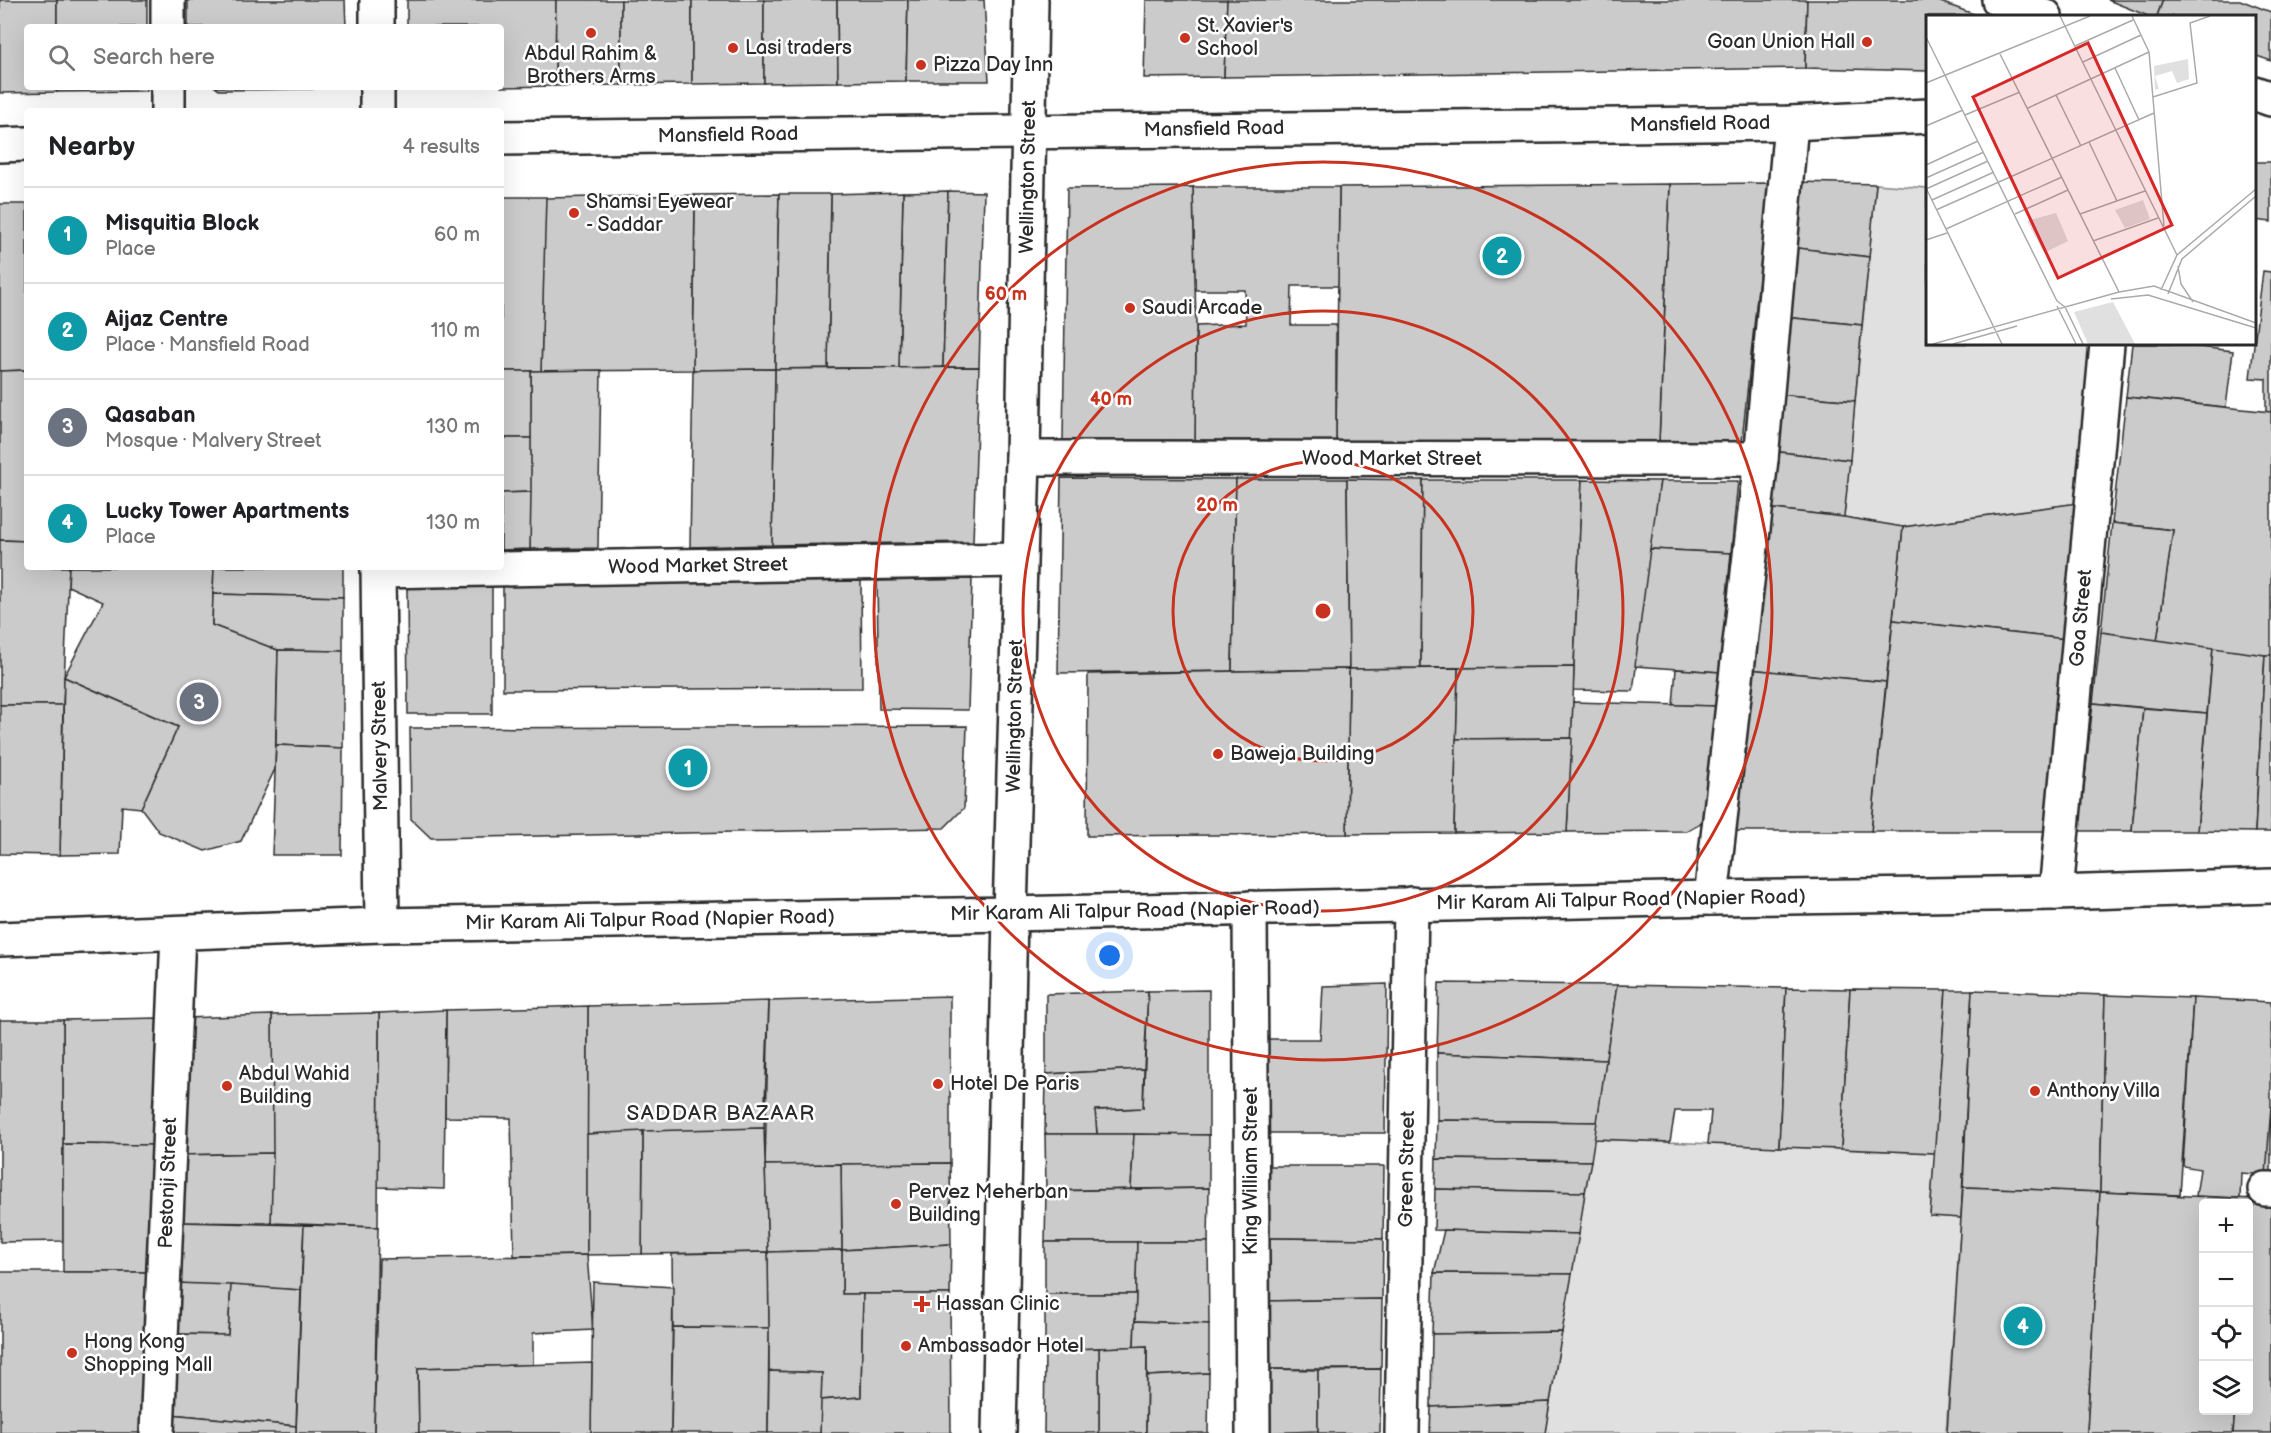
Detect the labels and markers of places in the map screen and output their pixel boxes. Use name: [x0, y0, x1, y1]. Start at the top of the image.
place label: St. Xavier's School: [1197, 14, 1293, 61]
marker: Abdul Rahim & Brothers Arms: [584, 26, 598, 40]
place label: Goan Union Hall: [1707, 30, 1855, 54]
marker: St. Xavier's School: [1178, 31, 1192, 45]
marker: Goan Union Hall: [1860, 35, 1874, 49]
place label: Lasi traders: [745, 36, 852, 60]
marker: Lasi traders: [726, 41, 740, 55]
place label: Abdul Rahim & Brothers Arms: [525, 42, 657, 89]
place label: Pizza Day Inn: [933, 53, 1053, 77]
marker: Pizza Day Inn: [914, 58, 928, 72]
place label: Shamsi Eyewear - Saddar: [586, 190, 734, 237]
marker: Shamsi Eyewear - Saddar: [567, 206, 581, 220]
pin: 2: [1482, 234, 1522, 278]
place label: Saudi Arcade: [1142, 296, 1263, 320]
marker: Saudi Arcade: [1123, 301, 1137, 315]
centre of rings: [1313, 601, 1333, 621]
pin: 3: [180, 680, 218, 724]
place label: Baweja Building: [1230, 742, 1374, 766]
pin: 1: [668, 746, 708, 790]
marker: Baweja Building: [1211, 747, 1225, 761]
place label: Abdul Wahid Building: [239, 1062, 350, 1109]
place label: Hotel De Paris: [950, 1072, 1080, 1096]
marker: Hotel De Paris: [931, 1077, 945, 1091]
marker: Abdul Wahid Building: [220, 1079, 234, 1093]
place label: Anthony Villa: [2047, 1079, 2160, 1103]
marker: Anthony Villa: [2028, 1084, 2042, 1098]
place label: Pervez Meherban Building: [908, 1180, 1068, 1227]
marker: Pervez Meherban Building: [889, 1197, 903, 1211]
place label: Hassan Clinic: [936, 1292, 1060, 1316]
marker: Hassan Clinic: [913, 1295, 931, 1313]
pin: 4: [2004, 1304, 2042, 1348]
place label: Hong Kong Shopping Mall: [84, 1330, 212, 1377]
place label: Ambassador Hotel: [918, 1334, 1084, 1358]
marker: Ambassador Hotel: [899, 1339, 913, 1353]
marker: Hong Kong Shopping Mall: [65, 1346, 79, 1360]

